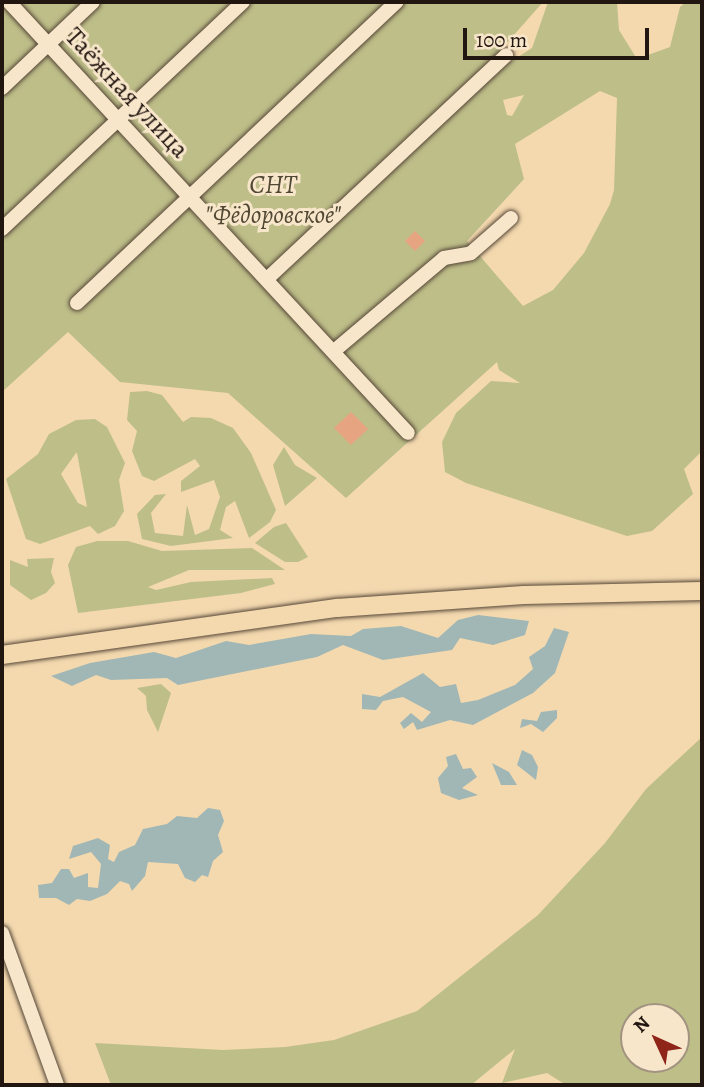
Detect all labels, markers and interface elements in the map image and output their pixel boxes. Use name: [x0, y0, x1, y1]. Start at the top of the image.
scale bar: [466, 14, 652, 58]
street label: Таёжная улица: [59, 21, 195, 165]
text: 100 m: [476, 26, 527, 54]
park label: СНТ "Фёдоровское": [205, 169, 341, 230]
north arrow: [620, 1003, 690, 1073]
text: N: [627, 1010, 656, 1039]

